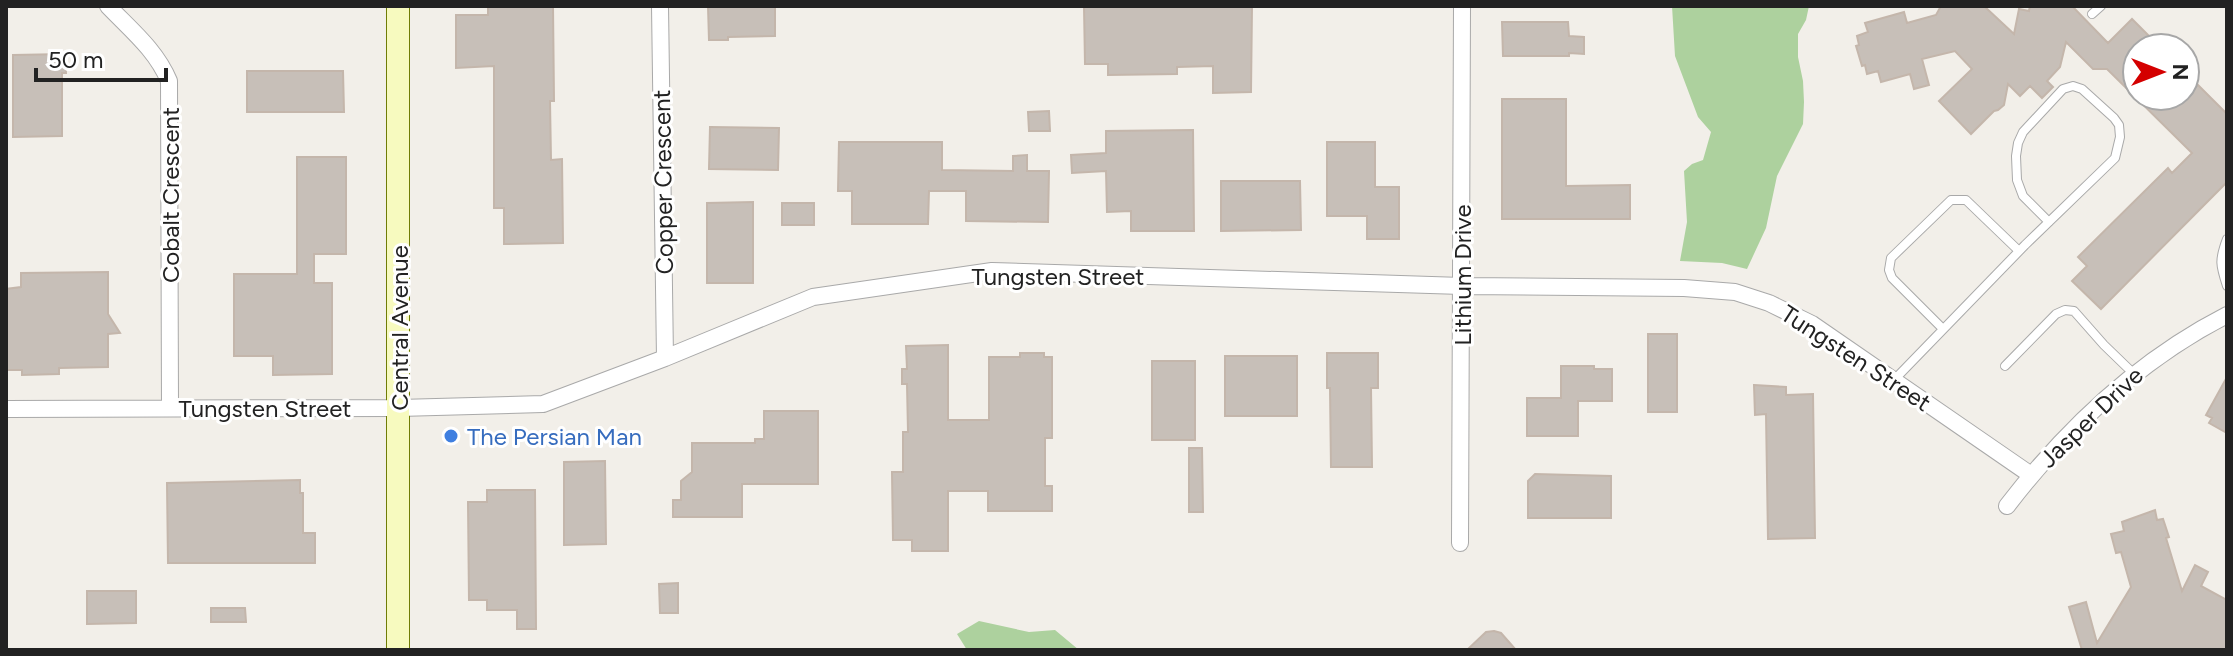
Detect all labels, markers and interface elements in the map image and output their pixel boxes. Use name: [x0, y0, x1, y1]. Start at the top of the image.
scale bar: [36, 32, 166, 82]
north arrow: [2121, 32, 2201, 112]
text: 50 m: [48, 45, 104, 74]
text: N: [2167, 63, 2194, 81]
street label: Copper Crescent: [647, 89, 679, 275]
street label: Cobalt Crescent: [156, 107, 185, 283]
street label: Lithium Drive: [1448, 204, 1477, 346]
street label: Central Avenue: [385, 245, 414, 411]
street label: Tungsten Street: [972, 262, 1144, 291]
street label: Tungsten Street: [1776, 299, 1936, 417]
street label: Jasper Drive: [2033, 361, 2149, 473]
street label: Tungsten Street: [179, 394, 351, 423]
place label: The Persian Man: [467, 422, 642, 451]
marker: The Persian Man: [442, 427, 460, 445]

